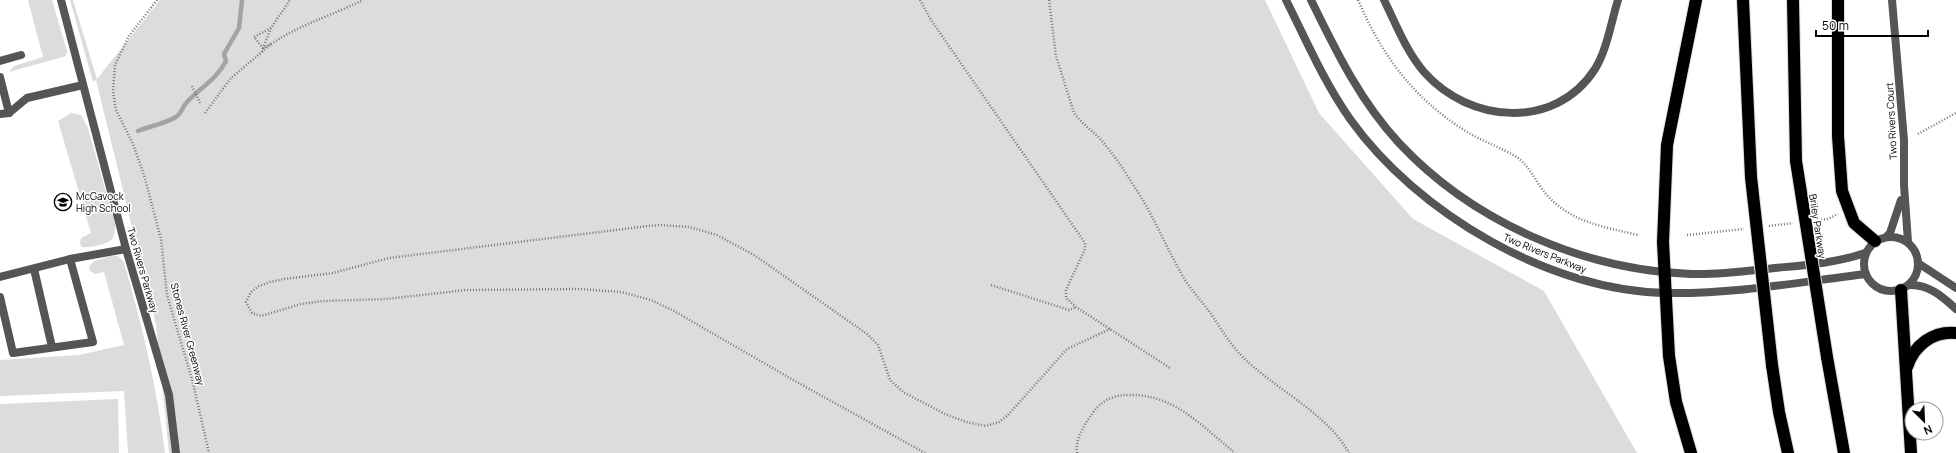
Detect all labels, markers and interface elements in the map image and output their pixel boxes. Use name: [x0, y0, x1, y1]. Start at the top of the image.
scale bar: [1816, 12, 1928, 38]
text: 50 m: [1822, 17, 1849, 34]
street label: Two Rivers Court: [1882, 82, 1900, 160]
place label: McGavock High School: [76, 189, 131, 215]
school or university icon: McGavock High School: [53, 192, 73, 212]
street label: Briley Parkway: [1806, 193, 1830, 260]
street label: Two Rivers Parkway: [124, 225, 162, 315]
street label: Two Rivers Parkway: [1501, 230, 1589, 276]
street label: Stones River Greenway: [168, 281, 209, 388]
north arrow: [1904, 401, 1944, 441]
text: N: [1922, 422, 1935, 439]

